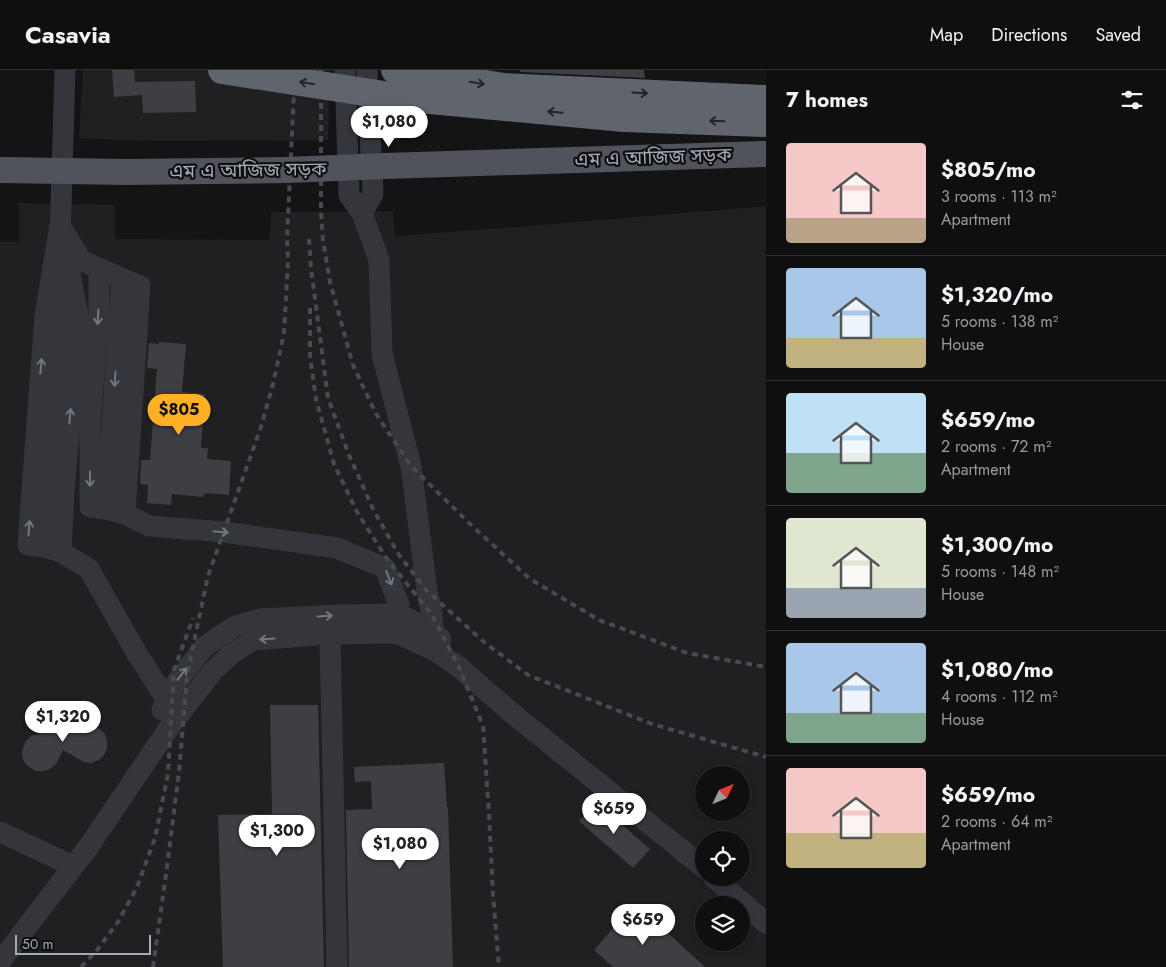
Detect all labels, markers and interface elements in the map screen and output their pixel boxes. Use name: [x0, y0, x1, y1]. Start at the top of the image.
text: Casavia: [25, 17, 111, 52]
text: Map: [930, 22, 963, 48]
text: Directions: [991, 22, 1067, 48]
text: Saved: [1095, 22, 1141, 48]
one-way arrow: [299, 78, 315, 88]
one-way arrow: [469, 78, 485, 88]
text: 7 homes: [786, 85, 868, 115]
icon: filters: [1118, 86, 1146, 114]
one-way arrow: [631, 88, 647, 97]
pin: $1,080: [348, 106, 430, 148]
one-way arrow: [547, 107, 563, 116]
text: $1,080: [362, 110, 416, 133]
one-way arrow: [710, 117, 726, 126]
street label: এম এ আজিজ সড়ক: [574, 141, 733, 173]
street label: এম এ আজিজ সড়ক: [169, 155, 327, 185]
text: $805/mo: [941, 155, 1036, 185]
icon: home: [826, 163, 886, 223]
text: 3 rooms · 113 m²: [941, 185, 1057, 208]
text: Apartment: [941, 208, 1011, 231]
text: $1,320/mo: [941, 280, 1053, 310]
icon: home: [826, 288, 886, 348]
one-way arrow: [94, 309, 103, 325]
text: 5 rooms · 138 m²: [941, 310, 1058, 333]
text: House: [941, 333, 984, 356]
one-way arrow: [36, 358, 46, 374]
one-way arrow: [111, 371, 120, 387]
pin: $805: [149, 394, 209, 436]
text: $805: [159, 398, 199, 421]
text: $659/mo: [941, 405, 1035, 435]
one-way arrow: [66, 408, 75, 424]
icon: home: [826, 413, 886, 473]
text: 2 rooms · 72 m²: [941, 435, 1051, 458]
text: Apartment: [941, 458, 1011, 481]
one-way arrow: [85, 470, 95, 487]
one-way arrow: [24, 520, 34, 536]
one-way arrow: [213, 527, 229, 537]
text: $1,300/mo: [941, 530, 1053, 560]
icon: home: [826, 538, 886, 598]
text: 5 rooms · 148 m²: [941, 560, 1059, 583]
one-way arrow: [384, 570, 394, 585]
text: House: [941, 583, 984, 606]
one-way arrow: [316, 611, 332, 620]
one-way arrow: [259, 634, 275, 643]
text: $1,080/mo: [941, 655, 1053, 685]
icon: home: [826, 663, 886, 723]
one-way arrow: [177, 668, 188, 681]
text: 4 rooms · 112 m²: [941, 685, 1058, 708]
pin: $1,320: [22, 700, 104, 743]
text: $1,320: [36, 705, 90, 728]
text: House: [941, 708, 984, 731]
north arrow: [695, 766, 750, 821]
map controls: [695, 766, 750, 951]
text: $659/mo: [941, 780, 1035, 810]
icon: home: [826, 788, 886, 848]
pin: $659: [584, 792, 644, 835]
text: $659: [593, 797, 635, 820]
text: 2 rooms · 64 m²: [941, 810, 1052, 833]
pin: $1,300: [236, 814, 318, 857]
text: $1,300: [250, 819, 304, 842]
pin: $1,080: [359, 828, 441, 870]
button: locate: [695, 831, 750, 886]
text: $1,080: [373, 832, 427, 855]
text: Apartment: [941, 833, 1011, 856]
button: layers: [695, 896, 750, 951]
pin: $659: [613, 904, 673, 946]
text: $659: [622, 908, 664, 931]
scale bar: [15, 932, 151, 955]
text: 50 m: [22, 934, 53, 954]

